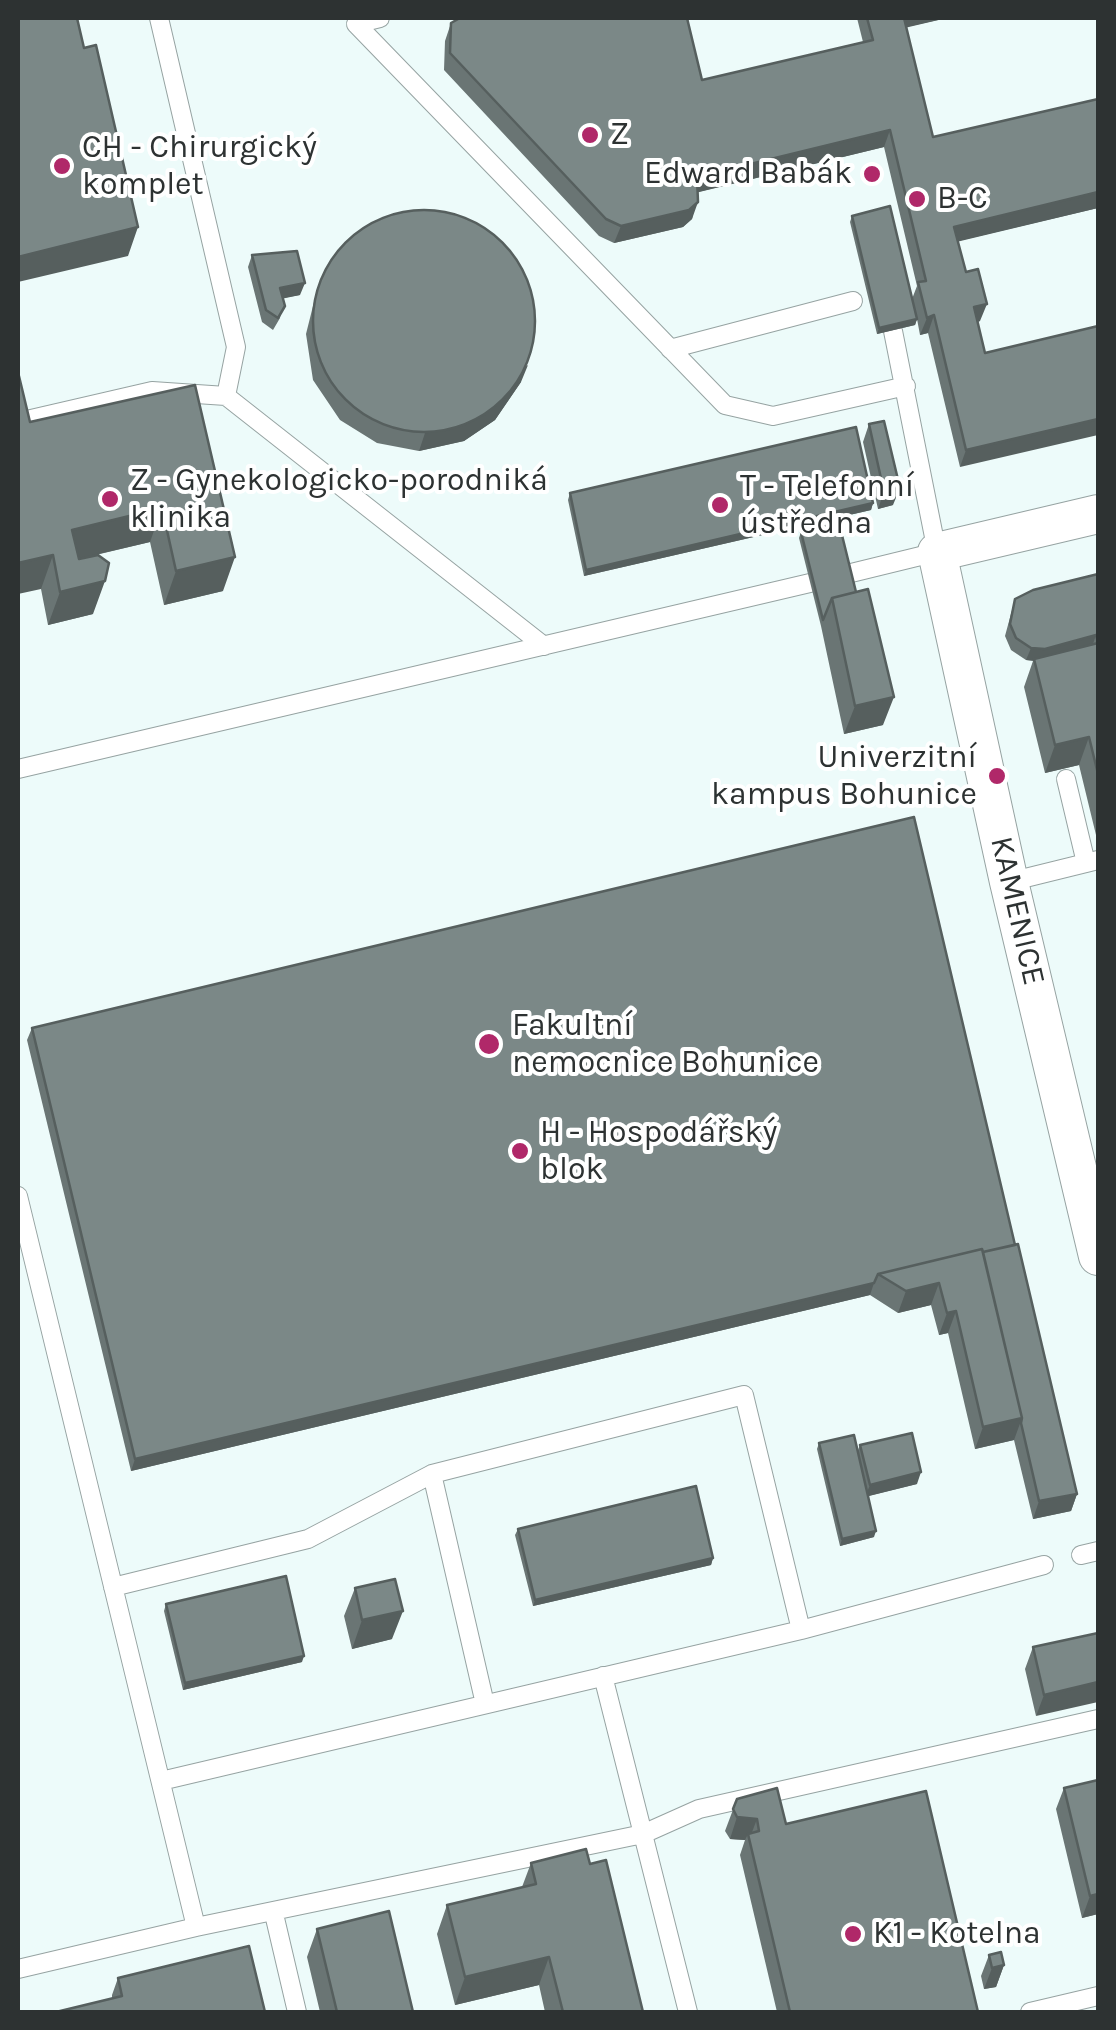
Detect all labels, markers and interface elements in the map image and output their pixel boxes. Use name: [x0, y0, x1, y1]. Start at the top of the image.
place label: Z: [610, 116, 629, 154]
marker: Z: [579, 124, 601, 146]
place label: CH - Chirurgický komplet: [82, 129, 317, 204]
marker: CH - Chirurgický komplet: [51, 155, 73, 177]
place label: Edward Babák: [644, 155, 852, 193]
marker: Edward Babák: [861, 163, 883, 185]
place label: B-C: [937, 180, 988, 218]
marker: B-C: [906, 188, 928, 210]
place label: Z - Gynekologicko-porodniká klinika: [130, 462, 548, 537]
place label: T - Telefonní ústředna: [740, 468, 914, 543]
marker: Z - Gynekologicko-porodniká klinika: [99, 488, 121, 510]
marker: T - Telefonní ústředna: [709, 494, 731, 516]
place label: Univerzitní kampus Bohunice: [711, 739, 977, 814]
marker: Univerzitní kampus Bohunice: [986, 765, 1008, 787]
street label: KAMENICE: [981, 833, 1053, 989]
place label: Fakultní nemocnice Bohunice: [512, 1007, 819, 1082]
marker: Fakultní nemocnice Bohunice: [476, 1031, 502, 1057]
place label: H - Hospodářský blok: [540, 1114, 778, 1189]
marker: H - Hospodářský blok: [509, 1140, 531, 1162]
place label: K1 - Kotelna: [873, 1915, 1041, 1953]
marker: K1 - Kotelna: [842, 1923, 864, 1945]

